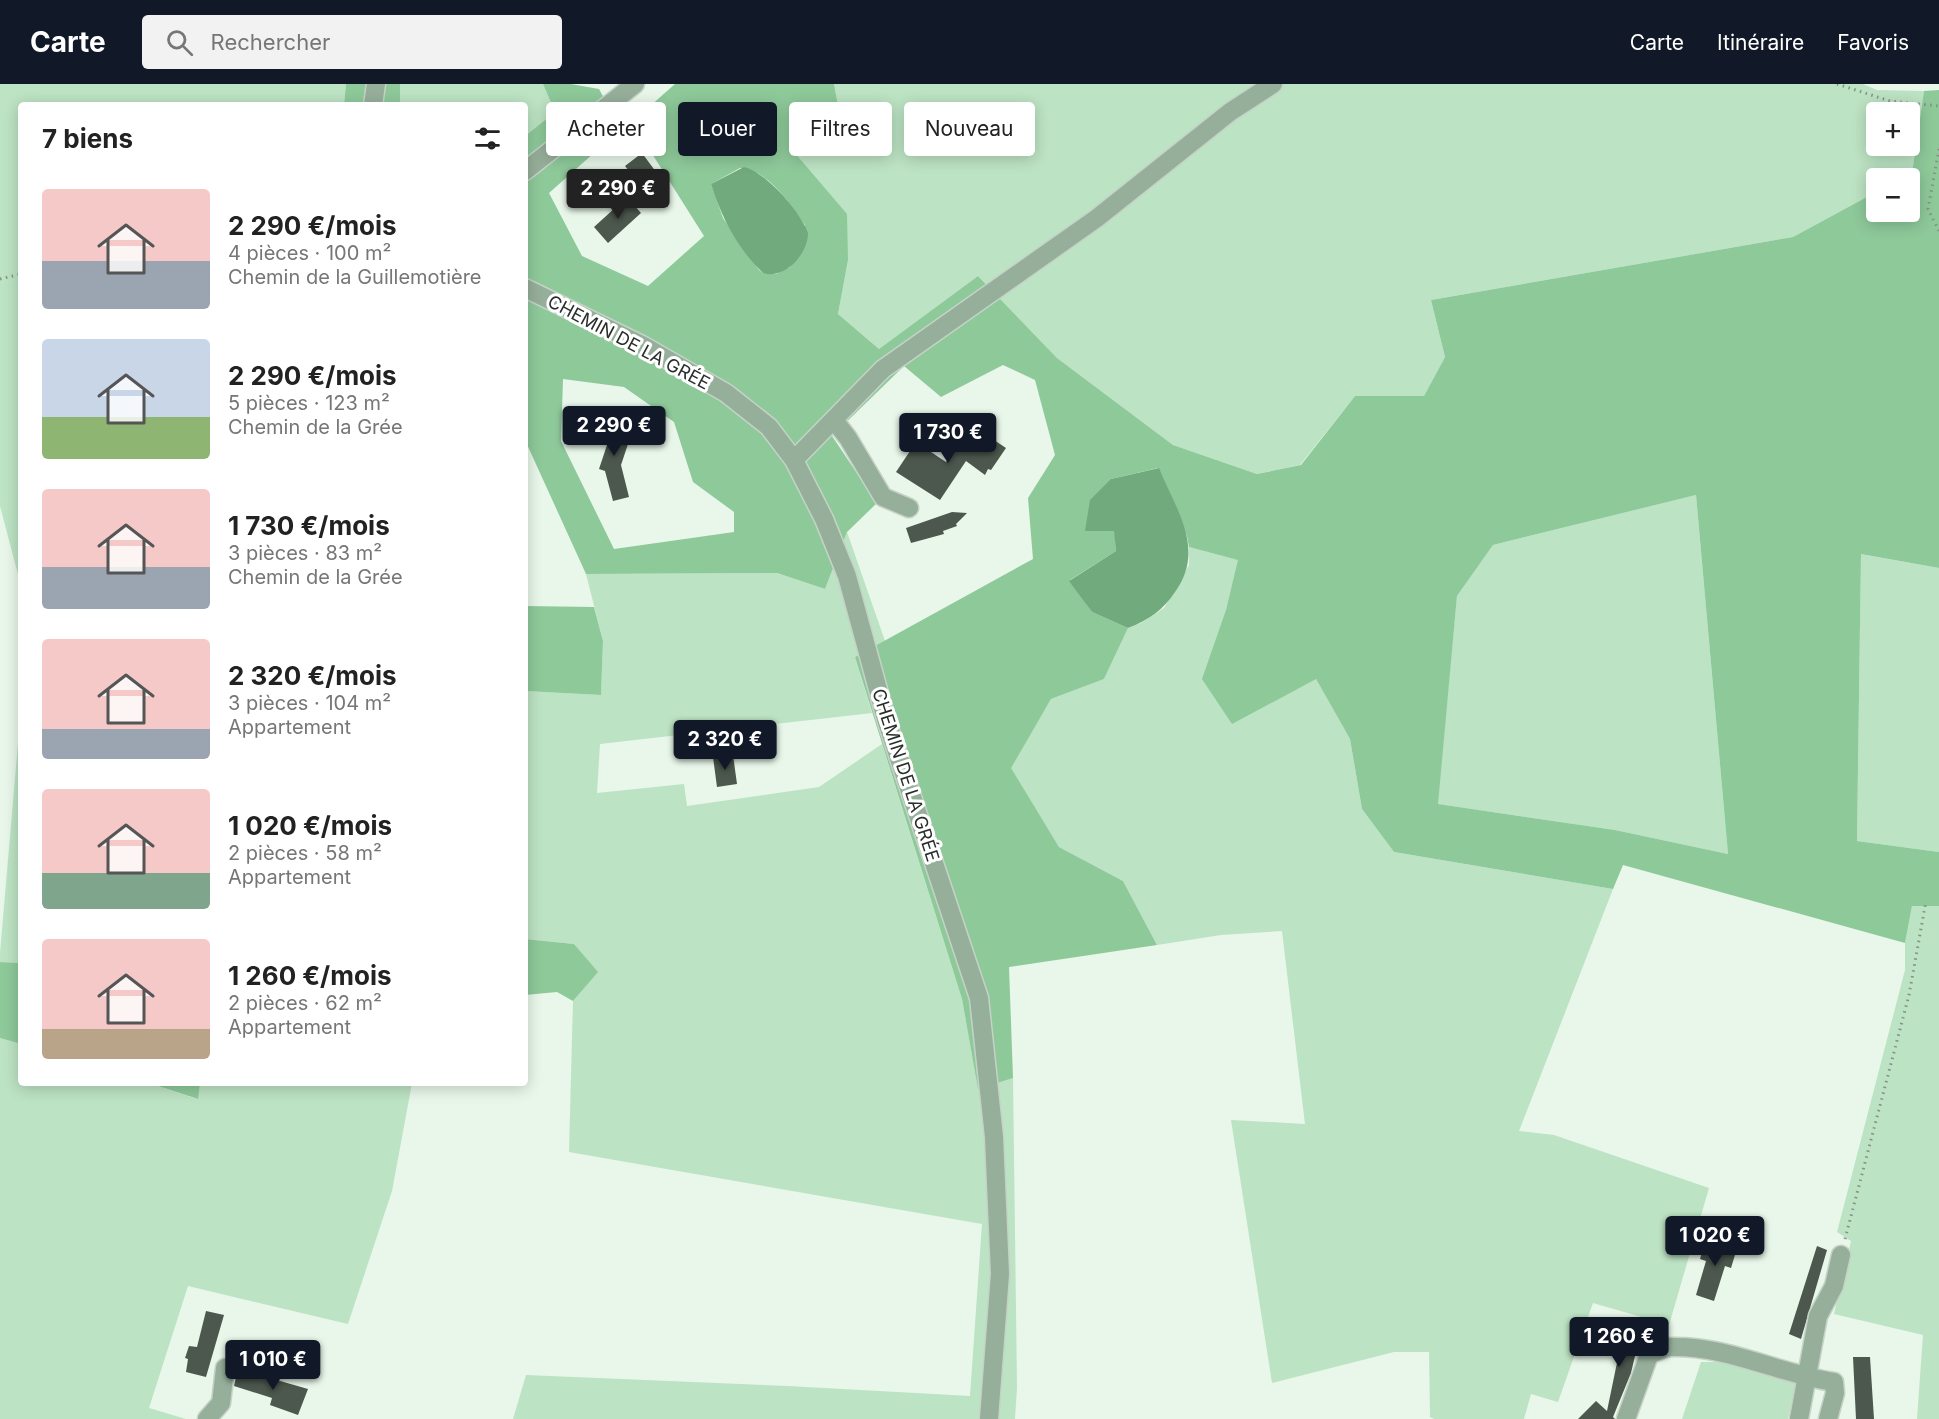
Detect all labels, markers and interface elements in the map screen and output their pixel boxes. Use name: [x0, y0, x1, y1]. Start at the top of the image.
search box: [142, 15, 562, 69]
text: Carte: [30, 25, 106, 59]
icon: search: [163, 26, 196, 59]
text: Rechercher: [211, 29, 330, 55]
text: Carte: [1630, 30, 1684, 55]
text: Itinéraire: [1717, 30, 1804, 55]
text: Favoris: [1837, 30, 1909, 55]
chip: Acheter: [546, 102, 666, 156]
chip: Louer: [678, 102, 777, 156]
chip: Filtres: [789, 102, 892, 156]
chip: Nouveau: [904, 102, 1035, 156]
map controls: [1866, 102, 1920, 222]
button: +: [1866, 102, 1920, 156]
icon: filters: [471, 122, 504, 155]
text: 7 biens: [42, 123, 133, 154]
button: −: [1866, 168, 1920, 222]
pin: 2 290 €: [563, 169, 673, 220]
text: 2 290 €: [581, 176, 655, 200]
text: 2 290 €/mois: [228, 210, 397, 241]
icon: home: [90, 213, 162, 285]
text: 4 pièces · 100 m²: [228, 241, 391, 265]
text: Chemin de la Guillemotière: [228, 265, 482, 289]
street label: CHEMIN DE LA GRÉE: [544, 290, 714, 394]
text: 2 290 €/mois: [228, 360, 397, 391]
icon: home: [90, 363, 162, 435]
text: 5 pièces · 123 m²: [228, 391, 390, 415]
pin: 2 290 €: [559, 406, 669, 457]
text: 2 290 €: [577, 413, 651, 437]
pin: 1 730 €: [893, 413, 1003, 464]
text: Chemin de la Grée: [228, 415, 403, 439]
text: 1 730 €: [913, 420, 983, 444]
text: 1 730 €/mois: [228, 510, 390, 541]
icon: home: [90, 513, 162, 585]
text: 3 pièces · 83 m²: [228, 541, 382, 565]
text: Chemin de la Grée: [228, 565, 403, 589]
text: 2 320 €/mois: [228, 660, 397, 691]
icon: home: [90, 663, 162, 735]
street label: CHEMIN DE LA GRÉE: [868, 686, 945, 864]
text: 3 pièces · 104 m²: [228, 691, 391, 715]
text: Appartement: [228, 715, 351, 739]
pin: 2 320 €: [670, 720, 780, 771]
text: 2 320 €: [688, 727, 762, 751]
text: 1 020 €/mois: [228, 810, 392, 841]
icon: home: [90, 813, 162, 885]
text: 2 pièces · 58 m²: [228, 841, 382, 865]
text: Appartement: [228, 865, 351, 889]
text: 1 260 €/mois: [228, 960, 392, 991]
icon: home: [90, 963, 162, 1035]
text: 2 pièces · 62 m²: [228, 991, 382, 1015]
text: Appartement: [228, 1015, 351, 1039]
pin: 1 020 €: [1660, 1216, 1770, 1267]
text: 1 020 €: [1679, 1223, 1751, 1247]
pin: 1 260 €: [1564, 1317, 1674, 1368]
text: 1 260 €: [1584, 1324, 1654, 1348]
pin: 1 010 €: [218, 1340, 328, 1391]
text: 1 010 €: [239, 1347, 307, 1371]

